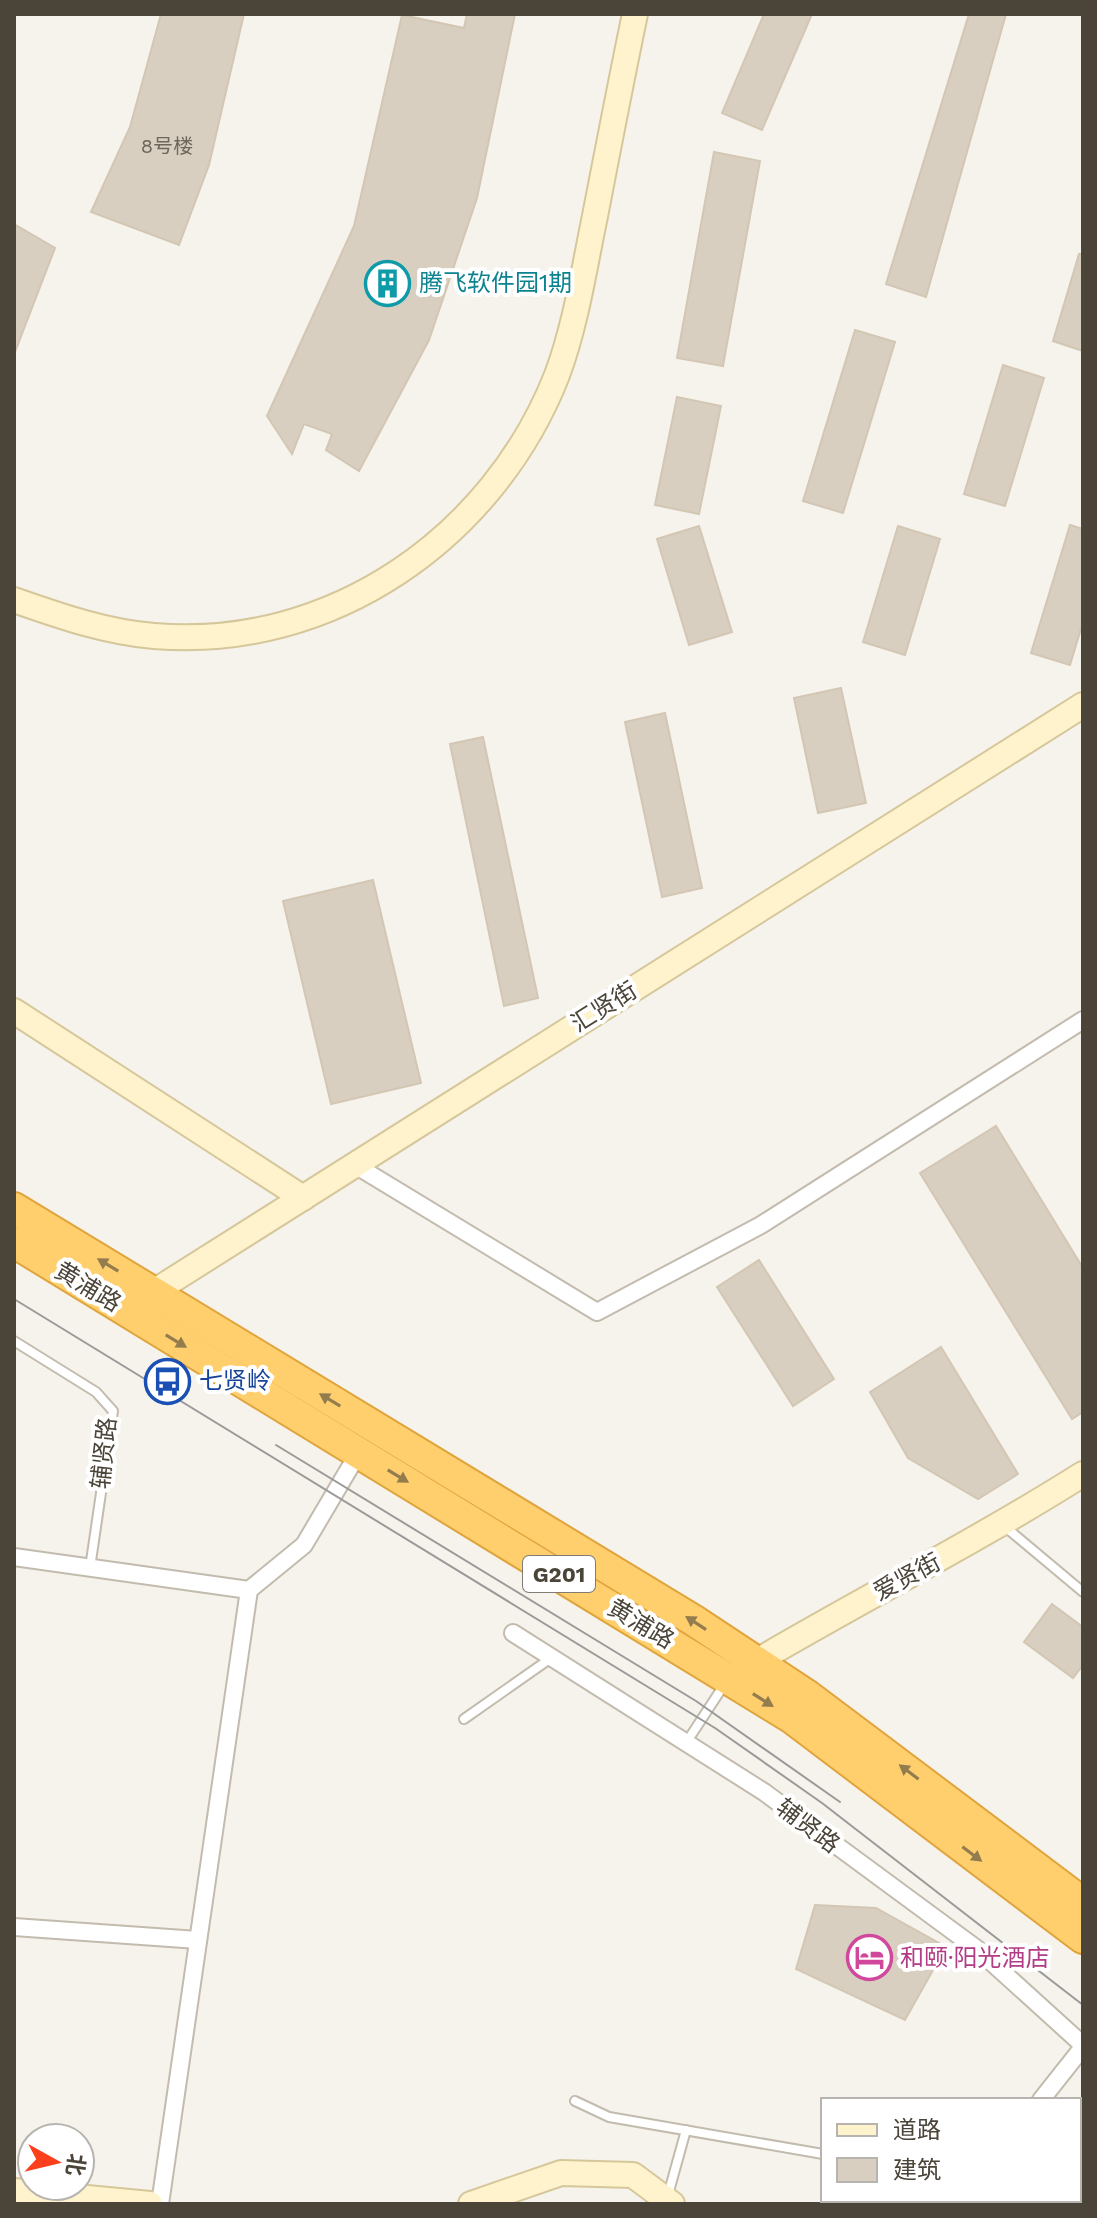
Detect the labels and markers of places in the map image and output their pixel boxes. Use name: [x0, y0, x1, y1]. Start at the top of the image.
building icon: 腾飞软件园1期: [364, 259, 412, 307]
place label: 腾飞软件园1期: [419, 269, 572, 297]
bus stop icon: 七贤岭: [144, 1357, 192, 1405]
place label: 七贤岭: [199, 1367, 271, 1395]
hotel icon: 和颐·阳光酒店: [845, 1934, 893, 1982]
place label: 和颐·阳光酒店: [900, 1944, 1049, 1972]

